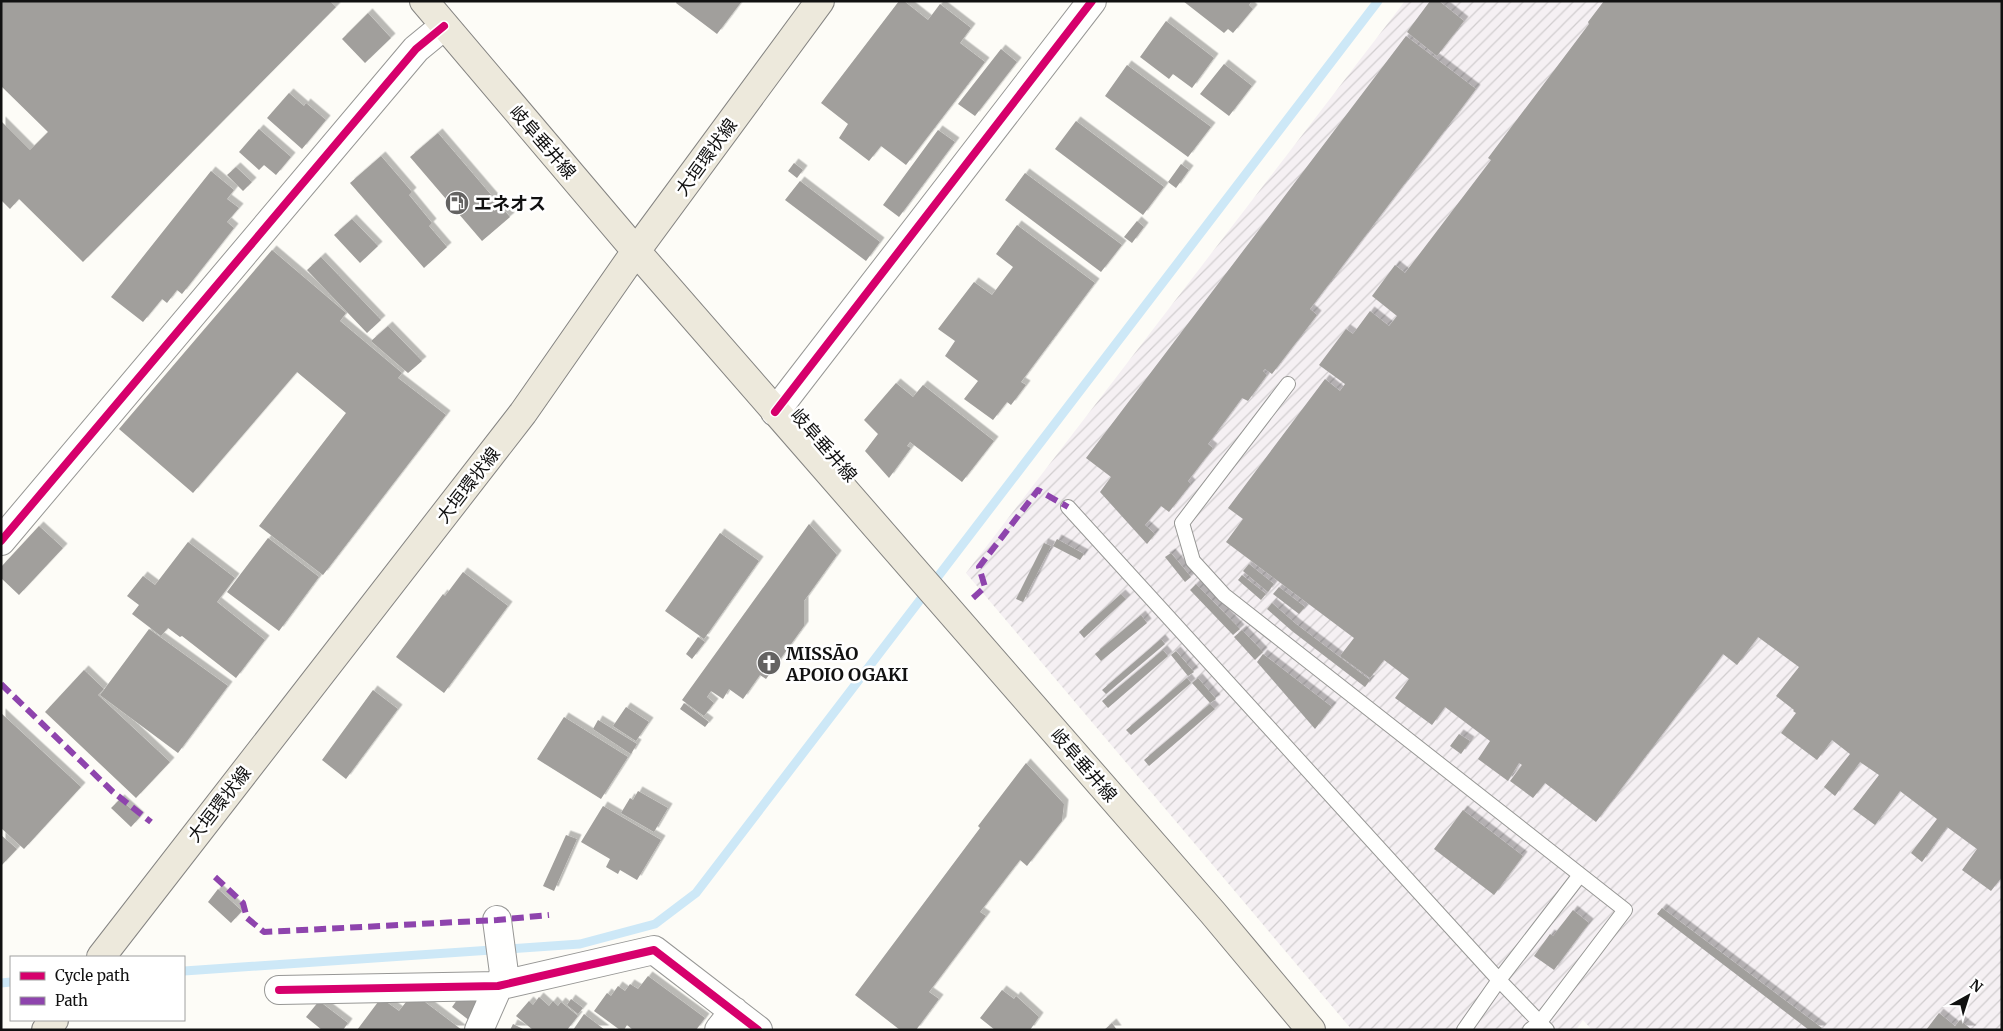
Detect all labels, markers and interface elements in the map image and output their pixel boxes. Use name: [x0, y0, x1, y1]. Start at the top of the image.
street label: 岐阜垂井線: [505, 100, 581, 184]
street label: 大垣環状線: [670, 114, 742, 200]
fuel station icon: エネオス: [444, 190, 470, 216]
place label: エネオス: [474, 192, 546, 215]
street label: 岐阜垂井線: [786, 403, 862, 487]
street label: 大垣環状線: [431, 442, 505, 528]
place label: MISSĀO APOIO OGAKI: [785, 642, 909, 686]
church icon: MISSĀO APOIO OGAKI: [756, 650, 782, 676]
street label: 岐阜垂井線: [1046, 723, 1122, 807]
street label: 大垣環状線: [182, 761, 256, 847]
legend: [10, 956, 185, 1021]
text: Cycle path: [55, 966, 130, 985]
north arrow: [1943, 971, 1993, 1021]
text: N: [1966, 975, 1986, 996]
text: Path: [55, 991, 88, 1010]

